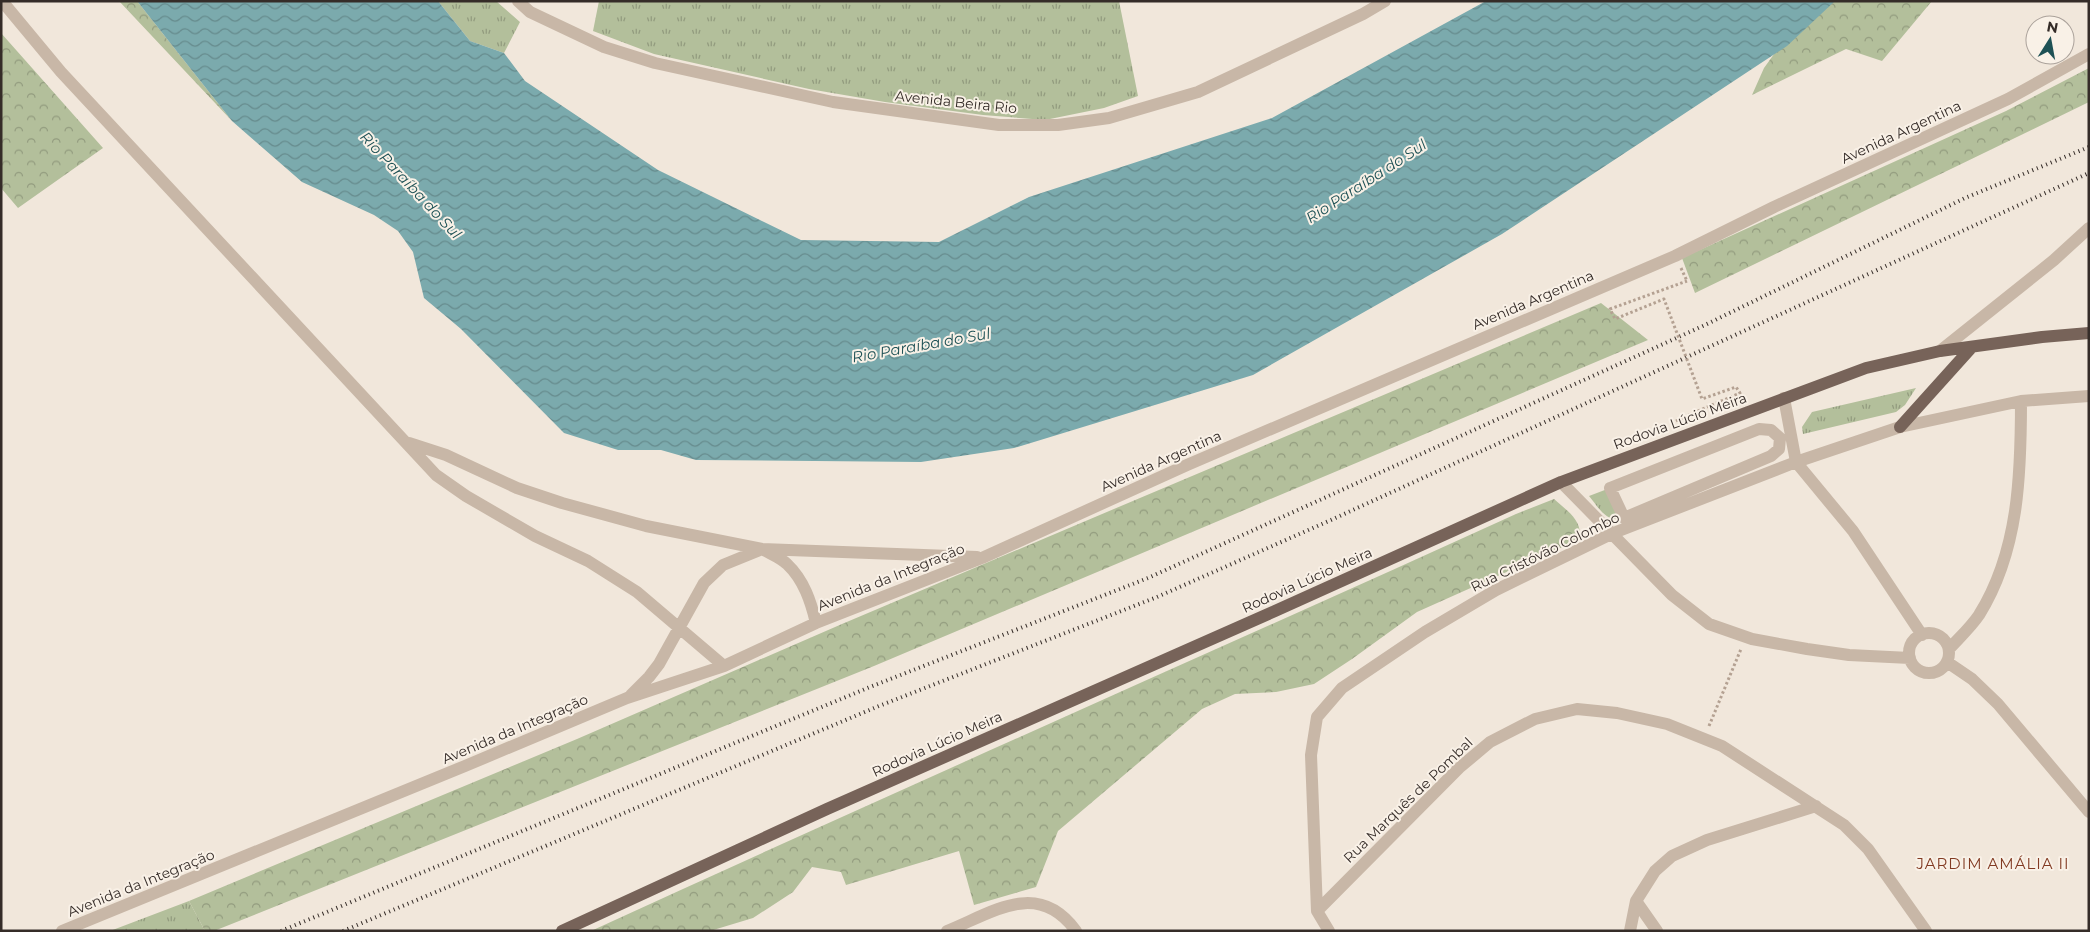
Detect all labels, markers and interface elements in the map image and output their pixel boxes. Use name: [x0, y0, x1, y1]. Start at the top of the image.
north arrow: [2025, 15, 2075, 65]
text: N: [2045, 17, 2060, 37]
street label: Avenida Beira Rio: [894, 87, 1018, 117]
street label: Avenida Argentina: [1838, 96, 1964, 168]
water label: Rio Paraíba do Sul: [356, 127, 466, 243]
water label: Rio Paraíba do Sul: [1302, 135, 1430, 227]
street label: Avenida Argentina: [1469, 266, 1597, 334]
water label: Rio Paraíba do Sul: [850, 323, 992, 367]
street label: Rodovia Lúcio Meira: [1611, 388, 1749, 454]
street label: Avenida Argentina: [1098, 426, 1224, 496]
street label: Rua Cristóvão Colombo: [1468, 508, 1623, 596]
street label: Avenida da Integração: [815, 539, 967, 615]
street label: Rodovia Lúcio Meira: [1239, 543, 1375, 617]
street label: Avenida da Integração: [439, 690, 591, 768]
street label: Rodovia Lúcio Meira: [869, 707, 1005, 781]
street label: Rua Marquês de Pombal: [1340, 733, 1476, 867]
street label: Avenida da Integração: [65, 845, 217, 921]
district label: JARDIM AMÁLIA II: [1915, 854, 2070, 873]

